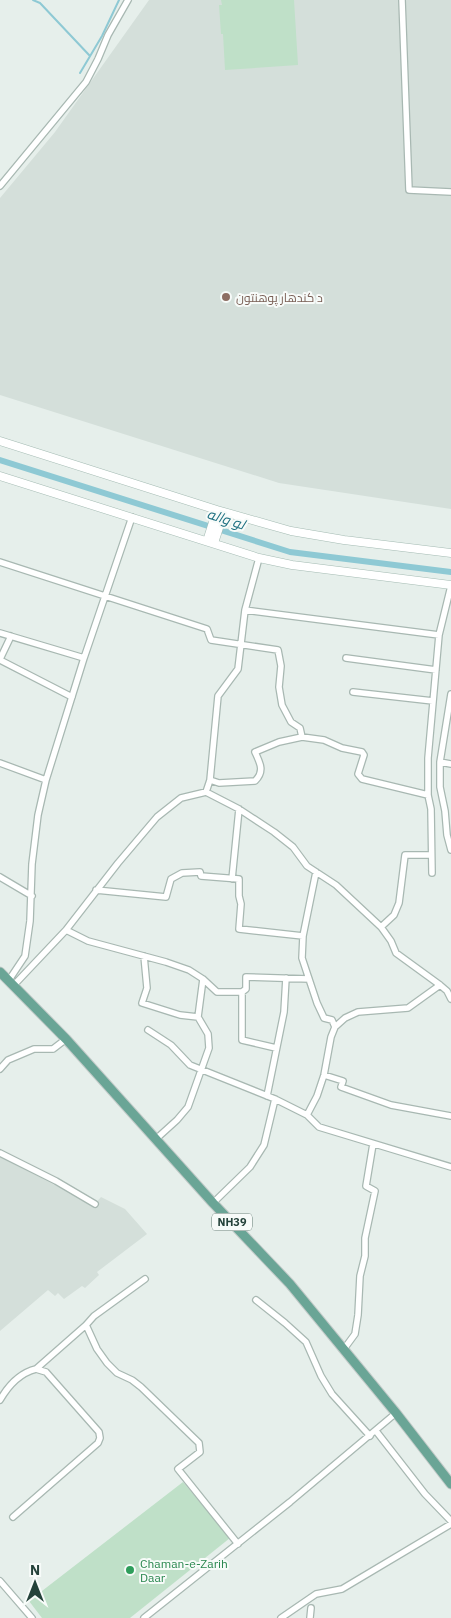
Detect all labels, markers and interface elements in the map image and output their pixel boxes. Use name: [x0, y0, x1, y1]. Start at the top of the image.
place label: د کندهار پوهنتون: [236, 290, 323, 307]
marker: د کندهار پوهنتون: [220, 291, 232, 303]
water label: لو واله: [205, 504, 249, 534]
road number: NH39: [212, 1214, 252, 1230]
place label: Chaman-e-Zarih Daar: [140, 1556, 228, 1585]
north arrow: [10, 1558, 60, 1608]
text: N: [30, 1561, 40, 1579]
marker: Chaman-e-Zarih Daar: [124, 1564, 136, 1576]

